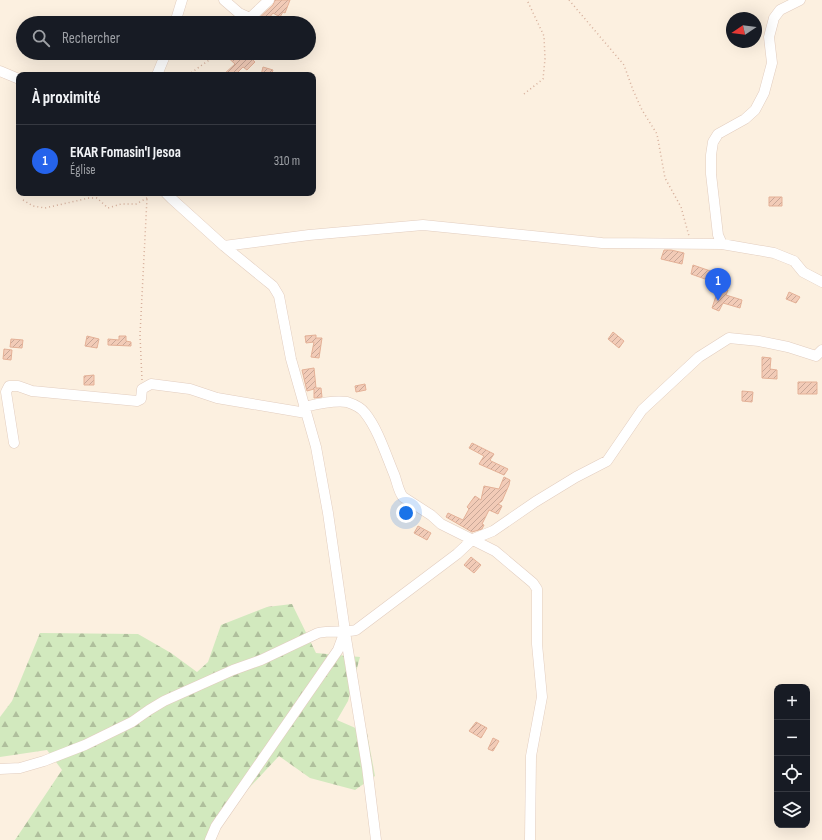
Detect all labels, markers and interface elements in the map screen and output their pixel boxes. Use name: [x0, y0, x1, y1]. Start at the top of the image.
north arrow: [726, 12, 762, 48]
search box: [16, 16, 316, 60]
icon: search: [30, 27, 52, 49]
text: Rechercher: [62, 29, 120, 48]
text: À proximité: [32, 88, 100, 108]
text: EKAR Fomasin'I Jesoa: [70, 143, 181, 162]
text: 1: [42, 153, 48, 169]
text: 310 m: [274, 153, 300, 169]
text: Église: [70, 162, 96, 178]
pin: 1: [705, 268, 731, 301]
your location: [396, 503, 416, 523]
map controls: [774, 684, 810, 828]
button: +: [774, 684, 810, 720]
button: −: [774, 720, 810, 756]
button: locate: [774, 756, 810, 792]
button: layers: [774, 792, 810, 828]

